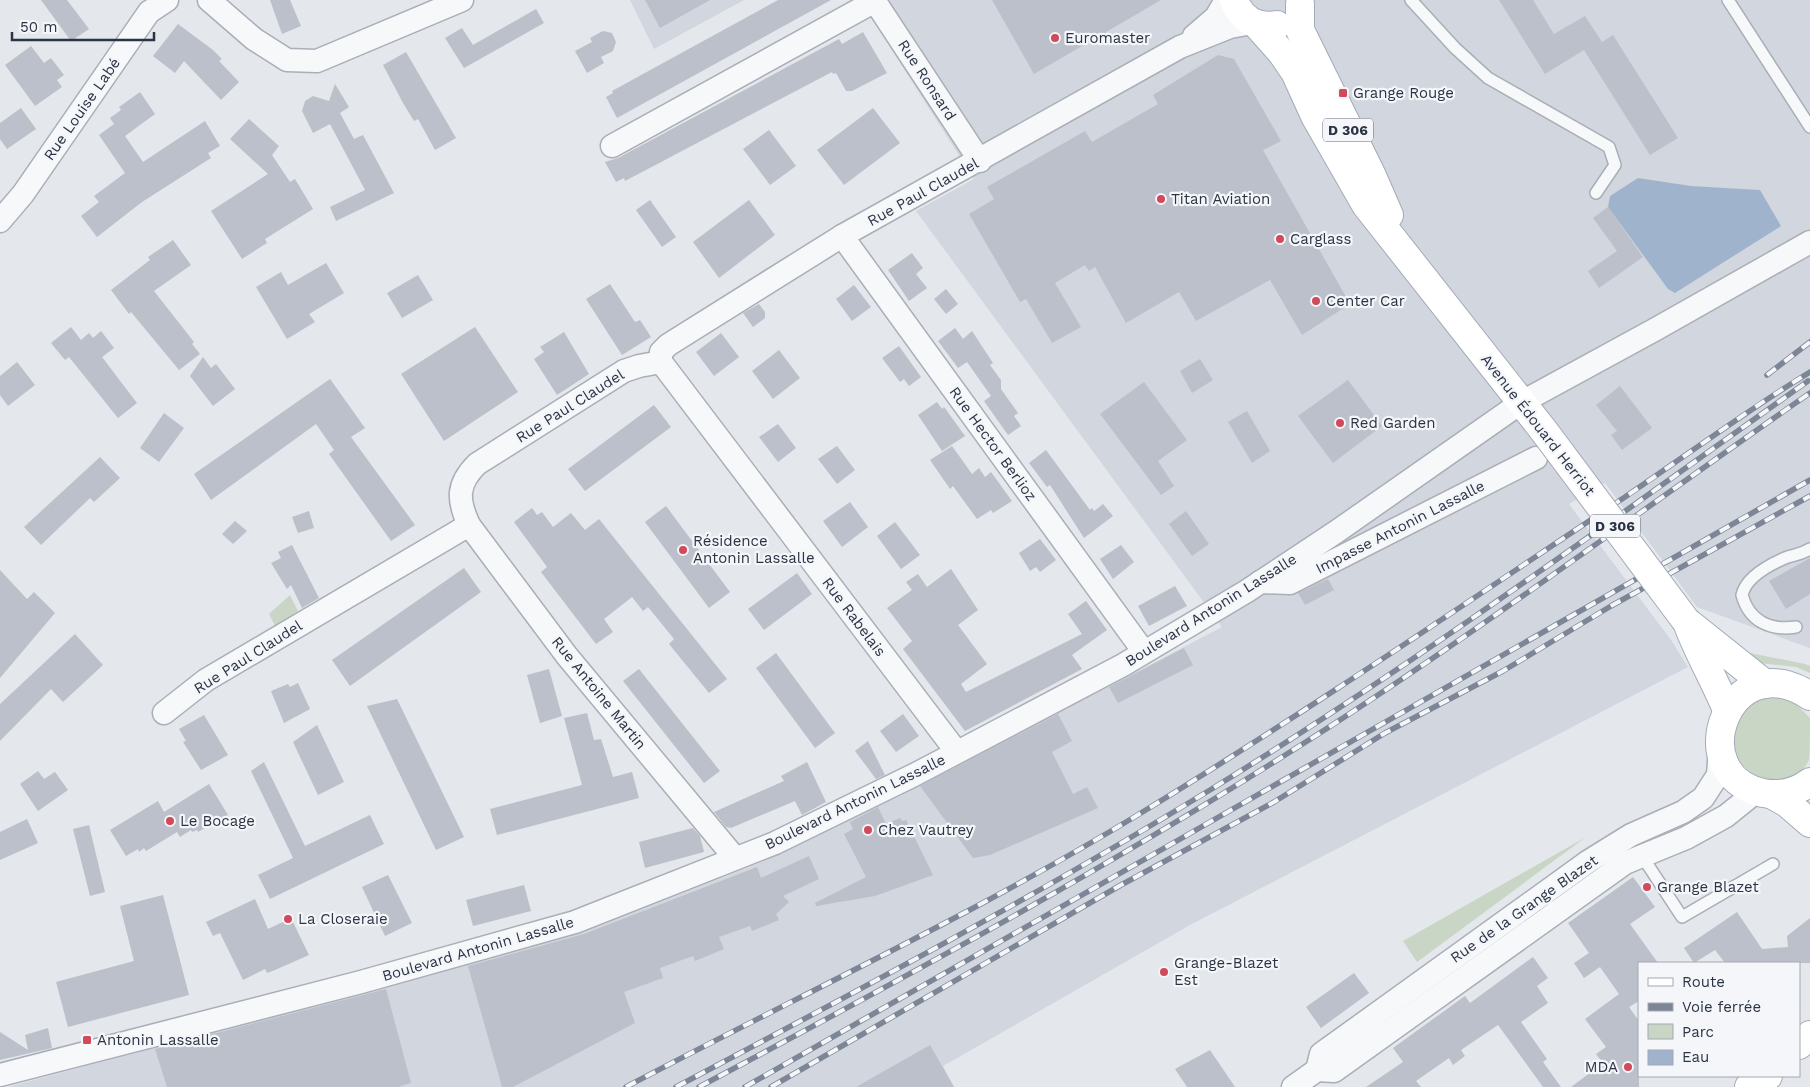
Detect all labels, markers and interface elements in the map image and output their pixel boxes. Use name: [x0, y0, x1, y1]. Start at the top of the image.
scale bar: [12, 10, 155, 42]
text: 50 m: [20, 18, 57, 36]
place label: Euromaster: [1065, 29, 1150, 47]
marker: Euromaster: [1049, 32, 1061, 44]
street label: Rue Ronsard: [894, 36, 960, 124]
street label: Rue Louise Labé: [40, 54, 124, 164]
place label: Grange Rouge: [1353, 84, 1454, 102]
marker: Grange Rouge: [1337, 87, 1349, 99]
road number: D 306: [1323, 118, 1373, 142]
street label: Rue Paul Claudel: [864, 154, 982, 230]
place label: Titan Aviation: [1171, 190, 1270, 208]
marker: Titan Aviation: [1155, 193, 1167, 205]
place label: Carglass: [1290, 230, 1351, 248]
marker: Carglass: [1274, 233, 1286, 245]
place label: Center Car: [1326, 292, 1405, 310]
marker: Center Car: [1310, 295, 1322, 307]
street label: Avenue Édouard Herriot: [1477, 351, 1599, 500]
street label: Rue Paul Claudel: [513, 365, 628, 447]
street label: Rue Hector Berlioz: [945, 383, 1041, 505]
place label: Red Garden: [1350, 414, 1435, 432]
marker: Red Garden: [1334, 417, 1346, 429]
street label: Impasse Antonin Lassalle: [1313, 476, 1487, 578]
road number: D 306: [1590, 514, 1640, 538]
place label: Résidence Antonin Lassalle: [693, 532, 815, 567]
marker: Résidence Antonin Lassalle: [677, 544, 689, 556]
street label: Boulevard Antonin Lassalle: [1122, 550, 1300, 670]
street label: Rue Rabelais: [818, 574, 890, 660]
street label: Rue Paul Claudel: [191, 616, 306, 698]
street label: Rue Antoine Martin: [548, 633, 650, 753]
street label: Boulevard Antonin Lassalle: [762, 750, 948, 854]
place label: Le Bocage: [180, 812, 255, 830]
marker: Le Bocage: [164, 815, 176, 827]
place label: Chez Vautrey: [878, 821, 974, 839]
marker: Chez Vautrey: [862, 824, 874, 836]
street label: Rue de la Grange Blazet: [1447, 851, 1602, 967]
place label: Grange Blazet: [1657, 878, 1759, 896]
marker: Grange Blazet: [1641, 881, 1653, 893]
place label: La Closeraie: [298, 910, 388, 928]
marker: La Closeraie: [282, 913, 294, 925]
street label: Boulevard Antonin Lassalle: [380, 913, 576, 985]
place label: Grange-Blazet Est: [1174, 954, 1279, 989]
legend: [1638, 962, 1800, 1077]
marker: Grange-Blazet Est: [1158, 966, 1170, 978]
text: Route: [1682, 973, 1725, 991]
text: Voie ferrée: [1682, 998, 1761, 1016]
text: Parc: [1682, 1023, 1714, 1041]
place label: Antonin Lassalle: [97, 1031, 219, 1049]
marker: Antonin Lassalle: [81, 1034, 93, 1046]
text: Eau: [1682, 1048, 1709, 1066]
place label: MDA: [1585, 1058, 1618, 1076]
marker: MDA: [1622, 1061, 1634, 1073]

